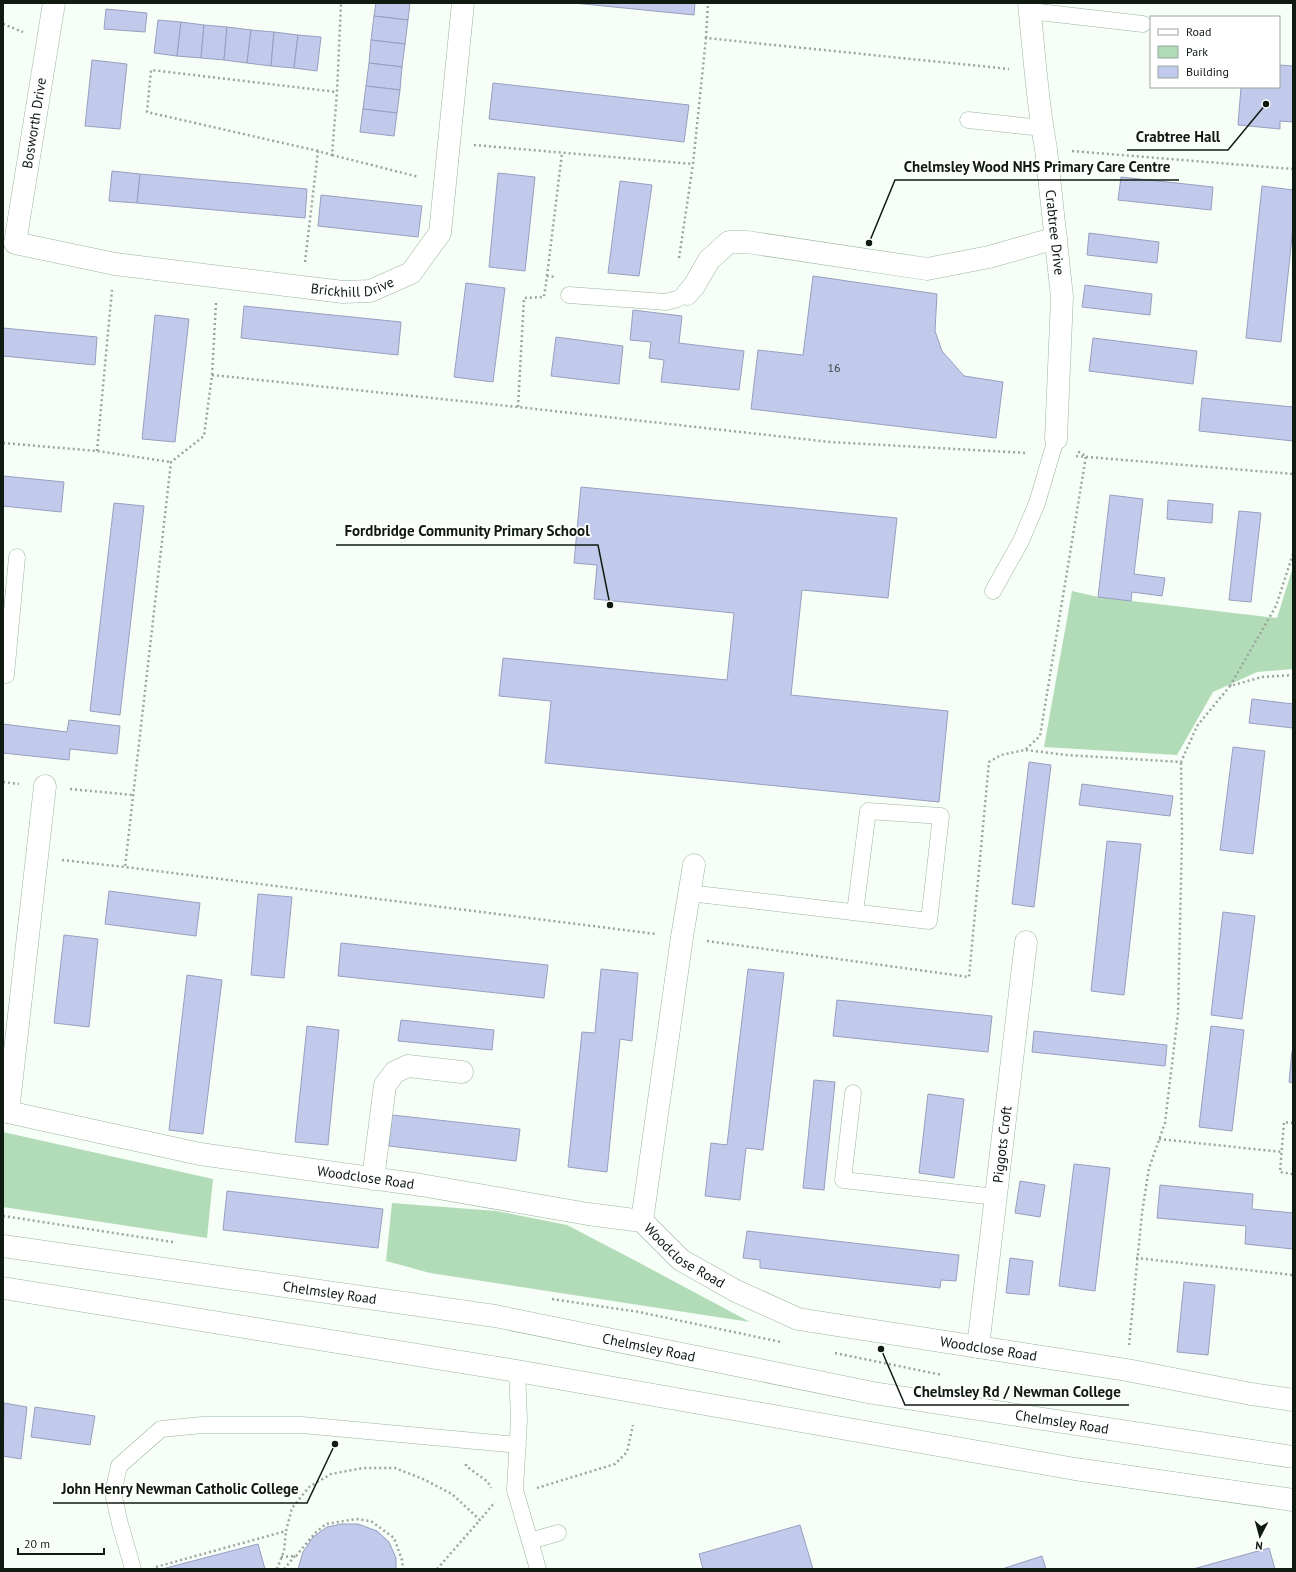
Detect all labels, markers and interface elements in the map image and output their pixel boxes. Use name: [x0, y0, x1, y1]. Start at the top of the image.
legend: [1150, 16, 1280, 88]
text: Road: [1186, 24, 1211, 39]
text: Park: [1186, 44, 1208, 59]
text: Building: [1186, 64, 1229, 79]
street label: Bosworth Drive: [18, 76, 50, 170]
callout: Crabtree Hall: [1127, 123, 1228, 150]
text: Crabtree Hall: [1136, 127, 1221, 146]
callout: Chelmsley Wood NHS Primary Care Centre: [895, 153, 1179, 180]
text: Chelmsley Wood NHS Primary Care Centre: [904, 157, 1171, 176]
street label: Crabtree Drive: [1041, 189, 1069, 276]
street label: Brickhill Drive: [310, 273, 397, 301]
house number: 16: [827, 360, 841, 375]
callout: Fordbridge Community Primary School: [336, 518, 598, 545]
text: Fordbridge Community Primary School: [344, 521, 590, 540]
street label: Piggots Croft: [989, 1105, 1016, 1184]
street label: Woodclose Road: [316, 1162, 416, 1193]
street label: Woodclose Road: [640, 1219, 728, 1292]
street label: Chelmsley Road: [282, 1277, 378, 1308]
street label: Chelmsley Road: [601, 1329, 697, 1366]
street label: Woodclose Road: [939, 1332, 1038, 1365]
callout: Chelmsley Rd / Newman College: [905, 1378, 1129, 1405]
text: Chelmsley Rd / Newman College: [913, 1382, 1121, 1401]
street label: Chelmsley Road: [1014, 1406, 1110, 1438]
callout: John Henry Newman Catholic College: [53, 1476, 307, 1503]
text: John Henry Newman Catholic College: [60, 1479, 299, 1498]
north arrow: [1240, 1516, 1280, 1556]
scale bar: [18, 1530, 104, 1556]
text: 20 m: [24, 1536, 50, 1551]
text: N: [1255, 1539, 1263, 1553]

